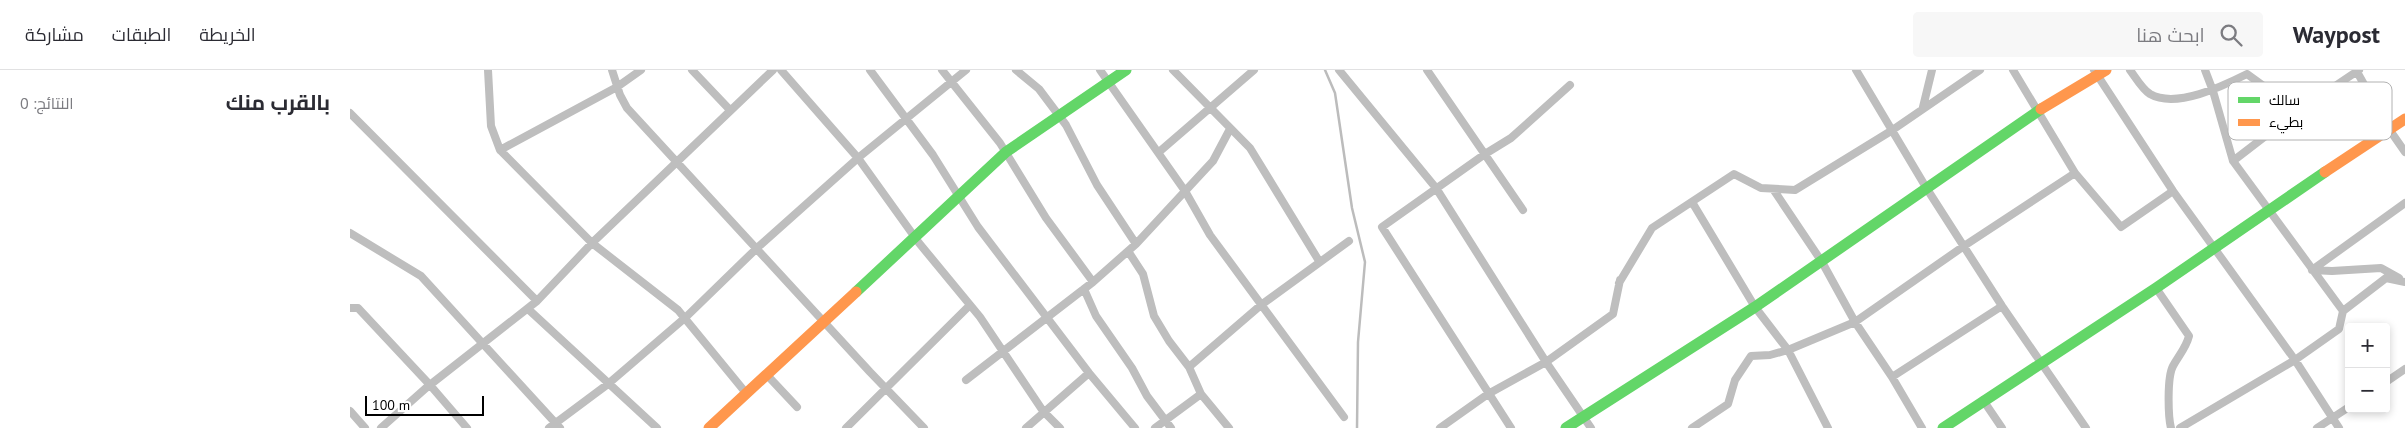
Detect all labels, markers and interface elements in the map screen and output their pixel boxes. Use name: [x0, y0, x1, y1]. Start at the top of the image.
search box: [1913, 12, 2263, 57]
text: Waypost: [2293, 19, 2380, 50]
icon: search: [2217, 21, 2245, 49]
text: مشاركة: [25, 23, 84, 46]
text: الطبقات: [112, 23, 171, 46]
text: الخريطة: [199, 23, 256, 46]
text: ابحث هنا: [2136, 23, 2205, 47]
legend: [2228, 82, 2392, 140]
text: بالقرب منك: [226, 89, 330, 116]
text: سالك: [2269, 91, 2300, 109]
text: النتائج: 0: [20, 93, 74, 113]
text: بطيء: [2269, 113, 2303, 134]
map controls: [2345, 323, 2390, 413]
button: +: [2345, 323, 2390, 368]
button: −: [2345, 368, 2390, 413]
scale bar: [365, 393, 484, 416]
text: 100 m: [372, 396, 410, 414]

